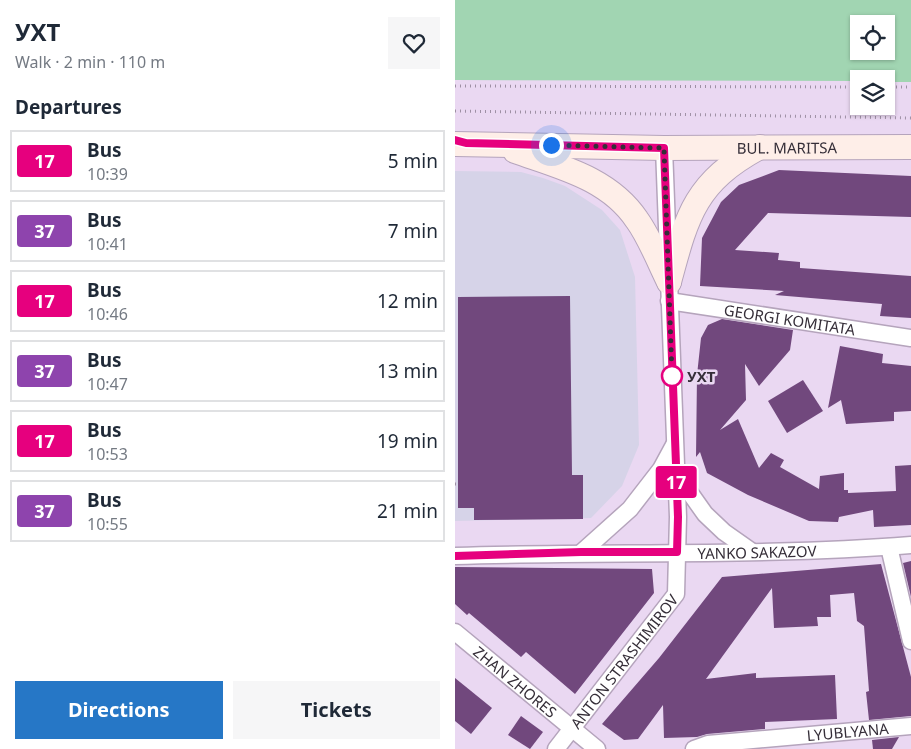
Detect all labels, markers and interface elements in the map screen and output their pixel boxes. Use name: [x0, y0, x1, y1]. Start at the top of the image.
text: УХТ: [15, 15, 60, 48]
map controls: [850, 15, 895, 115]
button: locate: [850, 15, 895, 60]
button: heart: [388, 17, 440, 69]
text: Walk · 2 min · 110 m: [15, 51, 165, 73]
button: layers: [850, 70, 895, 115]
text: Departures: [15, 94, 122, 120]
your location: [539, 133, 564, 158]
text: Bus: [87, 137, 122, 163]
street label: BUL. MARITSA: [737, 137, 838, 158]
text: 5 min: [388, 148, 438, 174]
text: 17: [34, 149, 55, 173]
text: 10:39: [87, 163, 128, 185]
text: Bus: [87, 207, 122, 233]
text: 7 min: [388, 218, 438, 244]
text: 37: [34, 219, 55, 243]
text: 10:41: [87, 233, 128, 255]
text: Bus: [87, 277, 122, 303]
text: 12 min: [377, 288, 438, 314]
text: 17: [34, 289, 55, 313]
street label: GEORGI KOMITATA: [723, 300, 857, 339]
text: 10:46: [87, 303, 128, 325]
text: Bus: [87, 347, 122, 373]
text: 13 min: [377, 358, 438, 384]
text: 37: [34, 359, 55, 383]
marker: УХТ: [661, 365, 683, 387]
place label: УХТ: [687, 366, 716, 386]
text: 10:47: [87, 373, 128, 395]
text: Bus: [87, 417, 122, 443]
text: 19 min: [377, 428, 438, 454]
text: 17: [34, 429, 55, 453]
text: 10:53: [87, 443, 128, 465]
line badge: 17: [653, 466, 699, 498]
text: 17: [666, 470, 686, 494]
text: Bus: [87, 487, 122, 513]
text: 21 min: [377, 498, 438, 524]
text: 37: [34, 499, 55, 523]
text: 10:55: [87, 513, 128, 535]
street label: YANKO SAKAZOV: [697, 540, 817, 563]
street label: ANTON STRASHIMIROV: [566, 590, 682, 732]
street label: ZHAN ZHORES: [469, 641, 561, 722]
button: Directions: [15, 681, 223, 739]
button: Tickets: [233, 681, 440, 739]
street label: LYUBLYANA: [806, 718, 890, 745]

